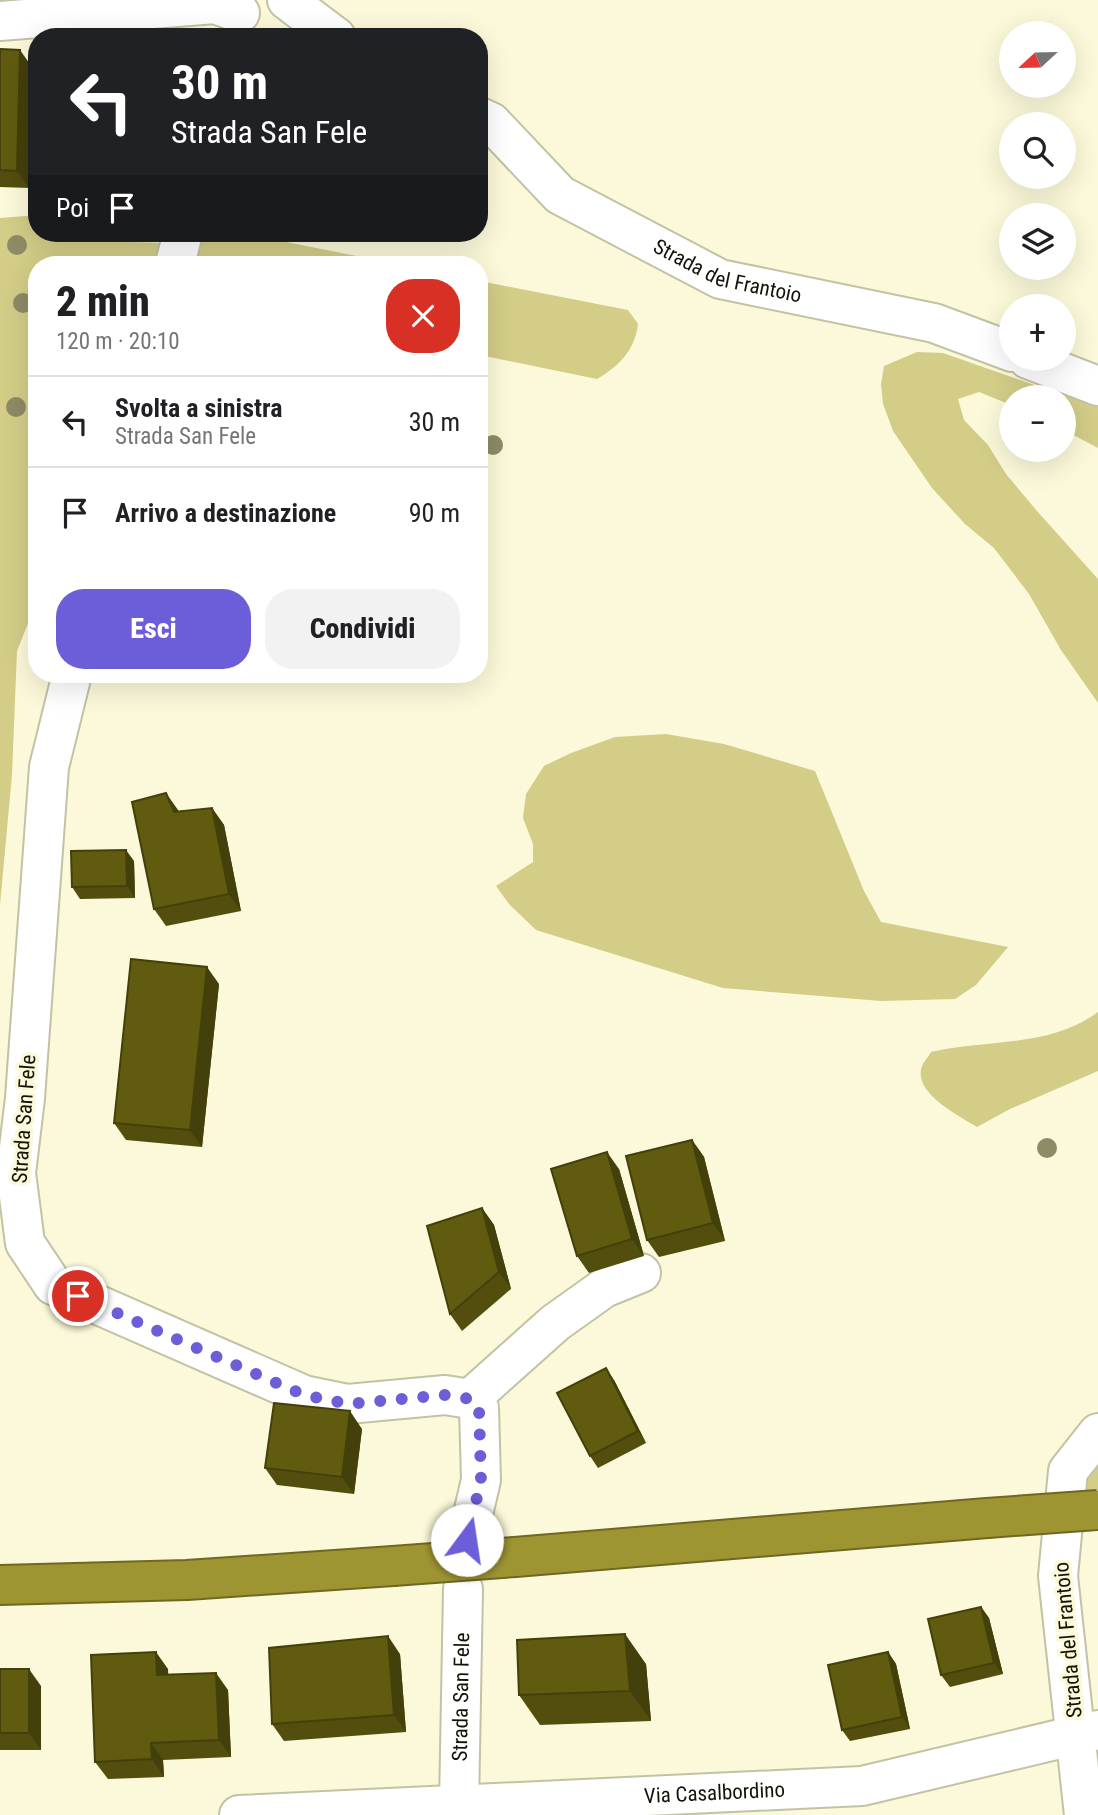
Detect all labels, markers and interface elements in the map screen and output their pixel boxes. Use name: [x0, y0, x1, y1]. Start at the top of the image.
north arrow: [999, 21, 1076, 98]
map controls: [999, 21, 1076, 462]
text: 30 m: [171, 54, 268, 111]
icon: left: [56, 56, 147, 147]
button: search: [999, 112, 1076, 189]
text: Strada San Fele: [171, 113, 367, 151]
icon: arrive: [103, 189, 141, 227]
text: Poi: [56, 193, 89, 223]
button: layers: [999, 203, 1076, 280]
street label: Strada del Frantoio: [649, 234, 804, 307]
text: 2 min: [56, 277, 150, 326]
button: close: [386, 279, 460, 353]
button: +: [999, 294, 1076, 371]
text: 120 m · 20:10: [56, 328, 180, 355]
button: −: [999, 385, 1076, 462]
text: Svolta a sinistra: [115, 393, 282, 423]
icon: left: [56, 403, 94, 441]
text: 30 m: [409, 407, 460, 437]
text: Strada San Fele: [115, 423, 256, 450]
icon: arrive: [56, 494, 94, 532]
text: Arrivo a destinazione: [115, 498, 336, 528]
text: 90 m: [409, 498, 460, 528]
button: Esci: [56, 589, 251, 669]
button: Condividi: [265, 589, 460, 669]
street label: Strada San Fele: [8, 1054, 40, 1184]
pin: [48, 1266, 108, 1326]
icon: arrive: [59, 1277, 97, 1315]
position arrow: [430, 1503, 504, 1577]
street label: Strada del Frantoio: [1049, 1561, 1087, 1719]
street label: Strada San Fele: [448, 1632, 474, 1762]
street label: Via Casalbordino: [643, 1778, 785, 1808]

